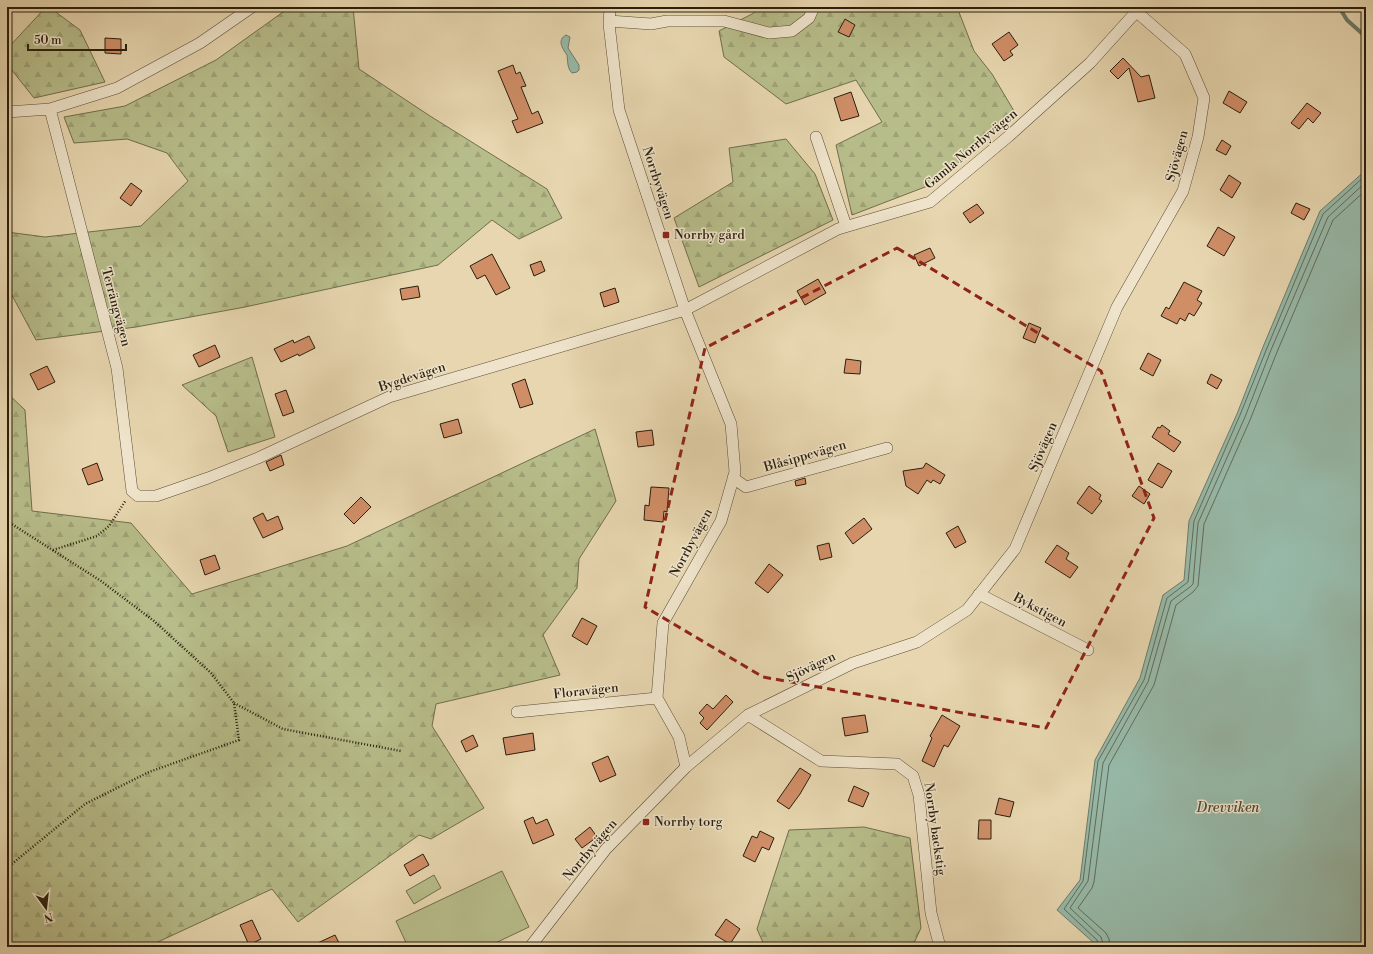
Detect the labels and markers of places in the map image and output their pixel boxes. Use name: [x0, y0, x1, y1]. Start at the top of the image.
place label: Norrby gård: [674, 227, 745, 243]
marker: Norrby gård: [661, 230, 671, 240]
place label: Norrby torg: [654, 814, 723, 830]
marker: Norrby torg: [641, 817, 651, 827]

